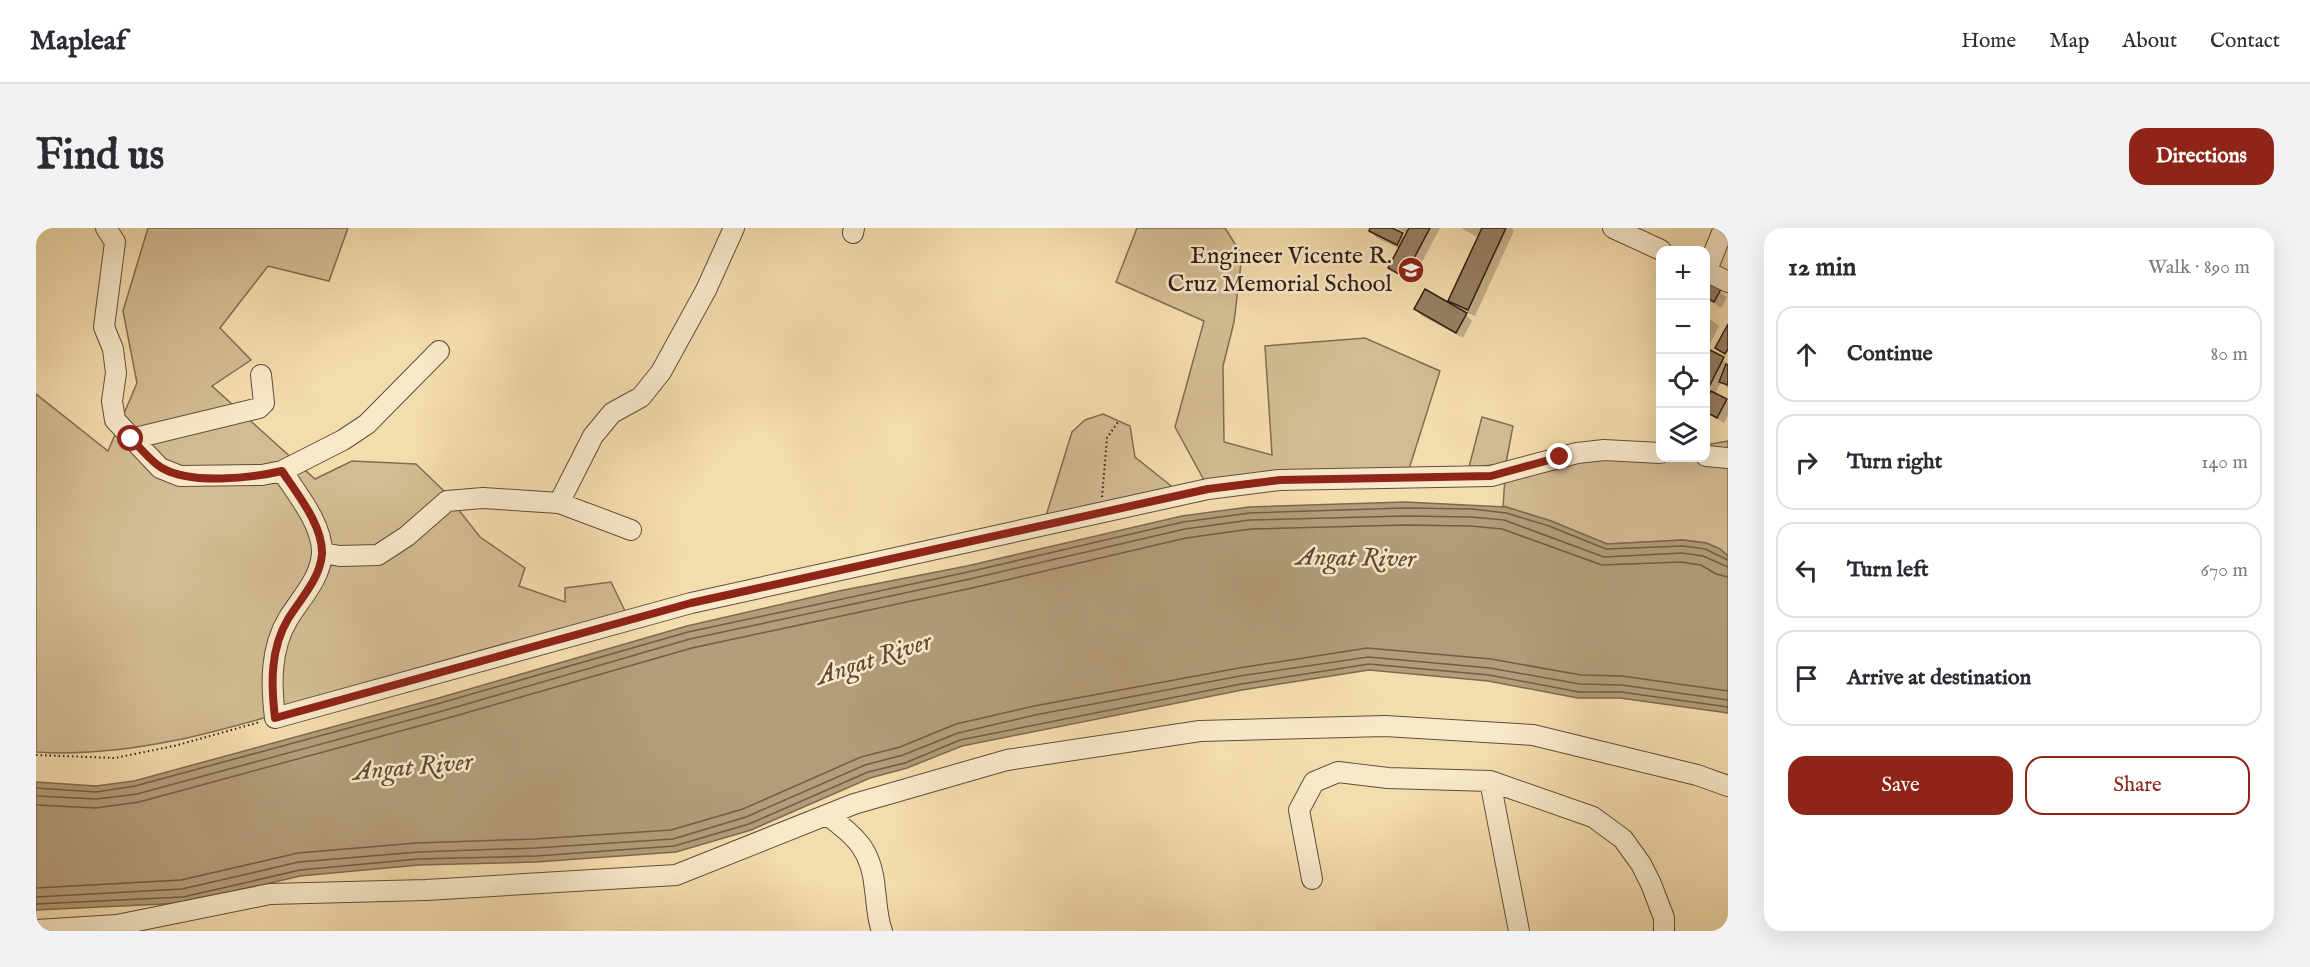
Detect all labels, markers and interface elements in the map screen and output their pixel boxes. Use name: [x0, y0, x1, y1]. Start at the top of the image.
text: Mapleaf: [30, 24, 126, 59]
text: Home: [1961, 28, 2016, 55]
text: Map: [2049, 28, 2089, 55]
text: About: [2122, 28, 2177, 55]
text: Contact: [2210, 28, 2280, 55]
button: Directions: [2129, 128, 2274, 185]
text: Find us: [36, 130, 164, 183]
place label: Engineer Vicente R. Cruz Memorial School: [1168, 241, 1392, 300]
map controls: [1656, 246, 1710, 462]
button: +: [1656, 246, 1710, 300]
text: 12 min: [1788, 251, 1856, 284]
school or university icon: Engineer Vicente R. Cruz Memorial School: [1396, 255, 1426, 285]
text: Walk · 890 m: [2148, 255, 2250, 280]
button: −: [1656, 300, 1710, 354]
icon: ahead: [1790, 338, 1823, 371]
text: Continue: [1847, 340, 1933, 368]
text: 80 m: [2211, 342, 2248, 367]
button: locate: [1656, 354, 1710, 408]
button: layers: [1656, 408, 1710, 462]
route start: [117, 425, 143, 451]
route end: [1546, 443, 1572, 469]
icon: right: [1790, 446, 1823, 479]
text: Turn right: [1847, 448, 1942, 476]
text: 140 m: [2201, 450, 2248, 475]
water label: Angat River: [1293, 540, 1417, 577]
icon: left: [1790, 554, 1823, 587]
text: Turn left: [1847, 556, 1929, 584]
text: 670 m: [2201, 558, 2248, 583]
water label: Angat River: [809, 624, 937, 695]
icon: arrive: [1790, 662, 1823, 695]
text: Arrive at destination: [1847, 664, 2031, 692]
water label: Angat River: [349, 745, 475, 790]
button: Save: [1788, 756, 2013, 815]
button: Share: [2025, 756, 2250, 815]

